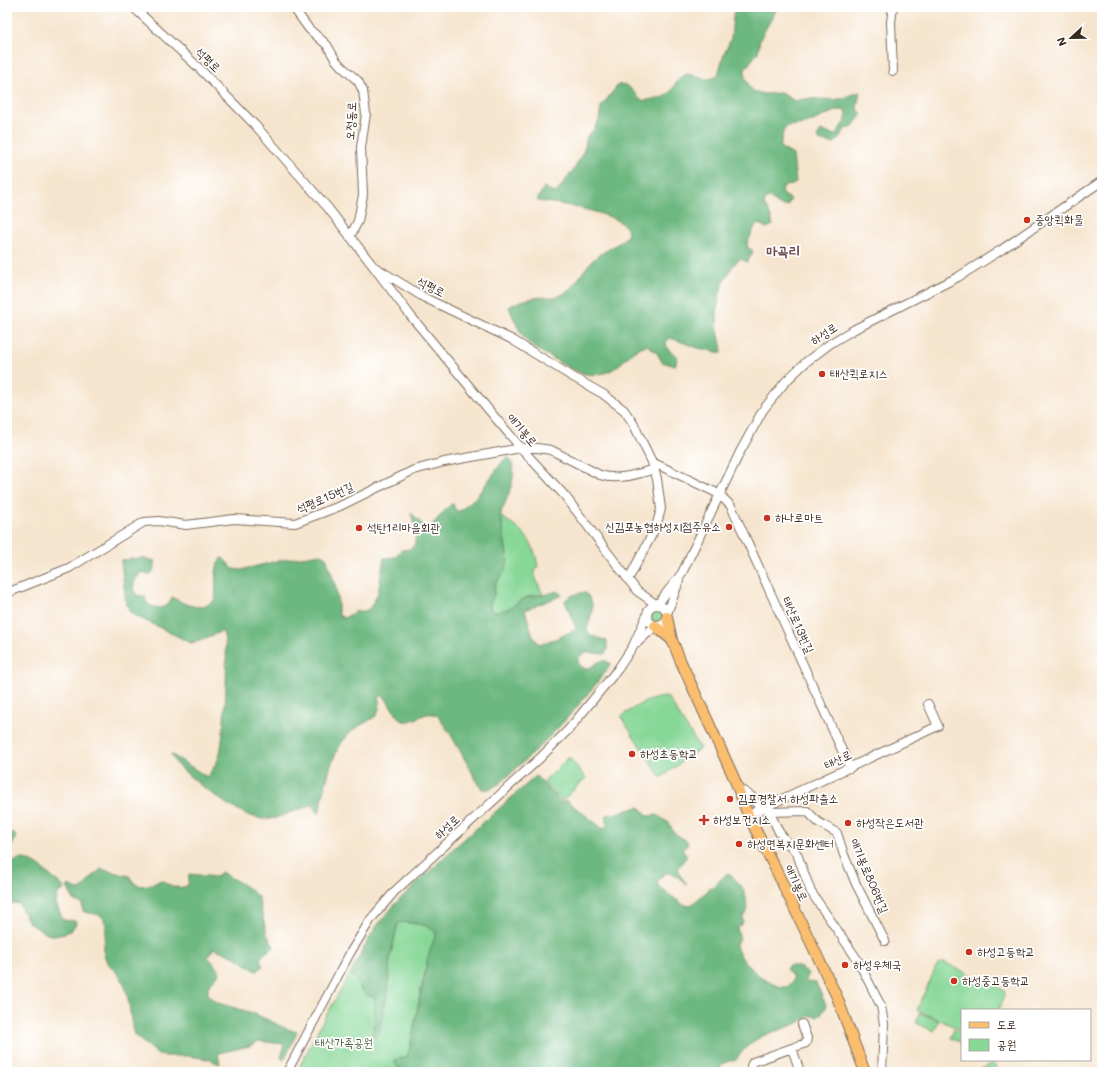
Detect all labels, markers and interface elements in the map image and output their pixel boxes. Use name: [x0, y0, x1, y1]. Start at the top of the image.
north arrow: [1051, 18, 1091, 58]
text: N: [1053, 35, 1070, 49]
street label: 석평로: [193, 43, 225, 75]
street label: 오정동로: [341, 101, 359, 141]
place label: 중앙퀵화물: [1035, 211, 1084, 227]
marker: 중앙퀵화물: [1022, 215, 1032, 225]
district label: 마곡리: [766, 241, 800, 260]
street label: 석평로: [415, 272, 448, 300]
street label: 하성로: [807, 319, 840, 348]
place label: 태산퀵로지스: [830, 365, 888, 381]
marker: 태산퀵로지스: [817, 369, 827, 379]
street label: 애기봉로: [504, 410, 541, 449]
street label: 석평로15번길: [294, 478, 356, 516]
place label: 하나로마트: [775, 509, 823, 525]
marker: 하나로마트: [762, 513, 772, 523]
place label: 신김포농협하성지점주유소: [605, 518, 721, 534]
place label: 석탄1리마을회관: [367, 519, 440, 535]
marker: 신김포농협하성지점주유소: [724, 522, 734, 532]
marker: 석탄1리마을회관: [354, 523, 364, 533]
street label: 태산로13번길: [779, 594, 819, 656]
place label: 하성초등학교: [640, 745, 698, 761]
street label: 태산로: [821, 746, 854, 772]
marker: 하성초등학교: [627, 749, 637, 759]
place label: 김포경찰서 하성파출소: [738, 790, 838, 806]
marker: 김포경찰서 하성파출소: [725, 794, 735, 804]
street label: 하성로: [430, 811, 462, 842]
place label: 하성보건지소: [713, 811, 771, 827]
marker: 하성보건지소: [698, 814, 710, 826]
place label: 하성작은도서관: [856, 814, 924, 830]
marker: 하성작은도서관: [843, 818, 853, 828]
place label: 하성면복지문화센터: [747, 835, 834, 851]
street label: 애기봉로806번길: [847, 836, 893, 916]
marker: 하성면복지문화센터: [734, 839, 744, 849]
street label: 애기봉로: [781, 862, 812, 903]
place label: 하성고등학교: [977, 943, 1035, 959]
marker: 하성고등학교: [964, 947, 974, 957]
place label: 하성우체국: [853, 956, 901, 972]
marker: 하성우체국: [840, 960, 850, 970]
place label: 하성중고등학교: [962, 972, 1030, 988]
marker: 하성중고등학교: [949, 976, 959, 986]
legend: [961, 1009, 1091, 1061]
text: 도로: [997, 1016, 1016, 1032]
park label: 태산가족공원: [315, 1034, 373, 1050]
text: 공원: [997, 1036, 1016, 1052]

